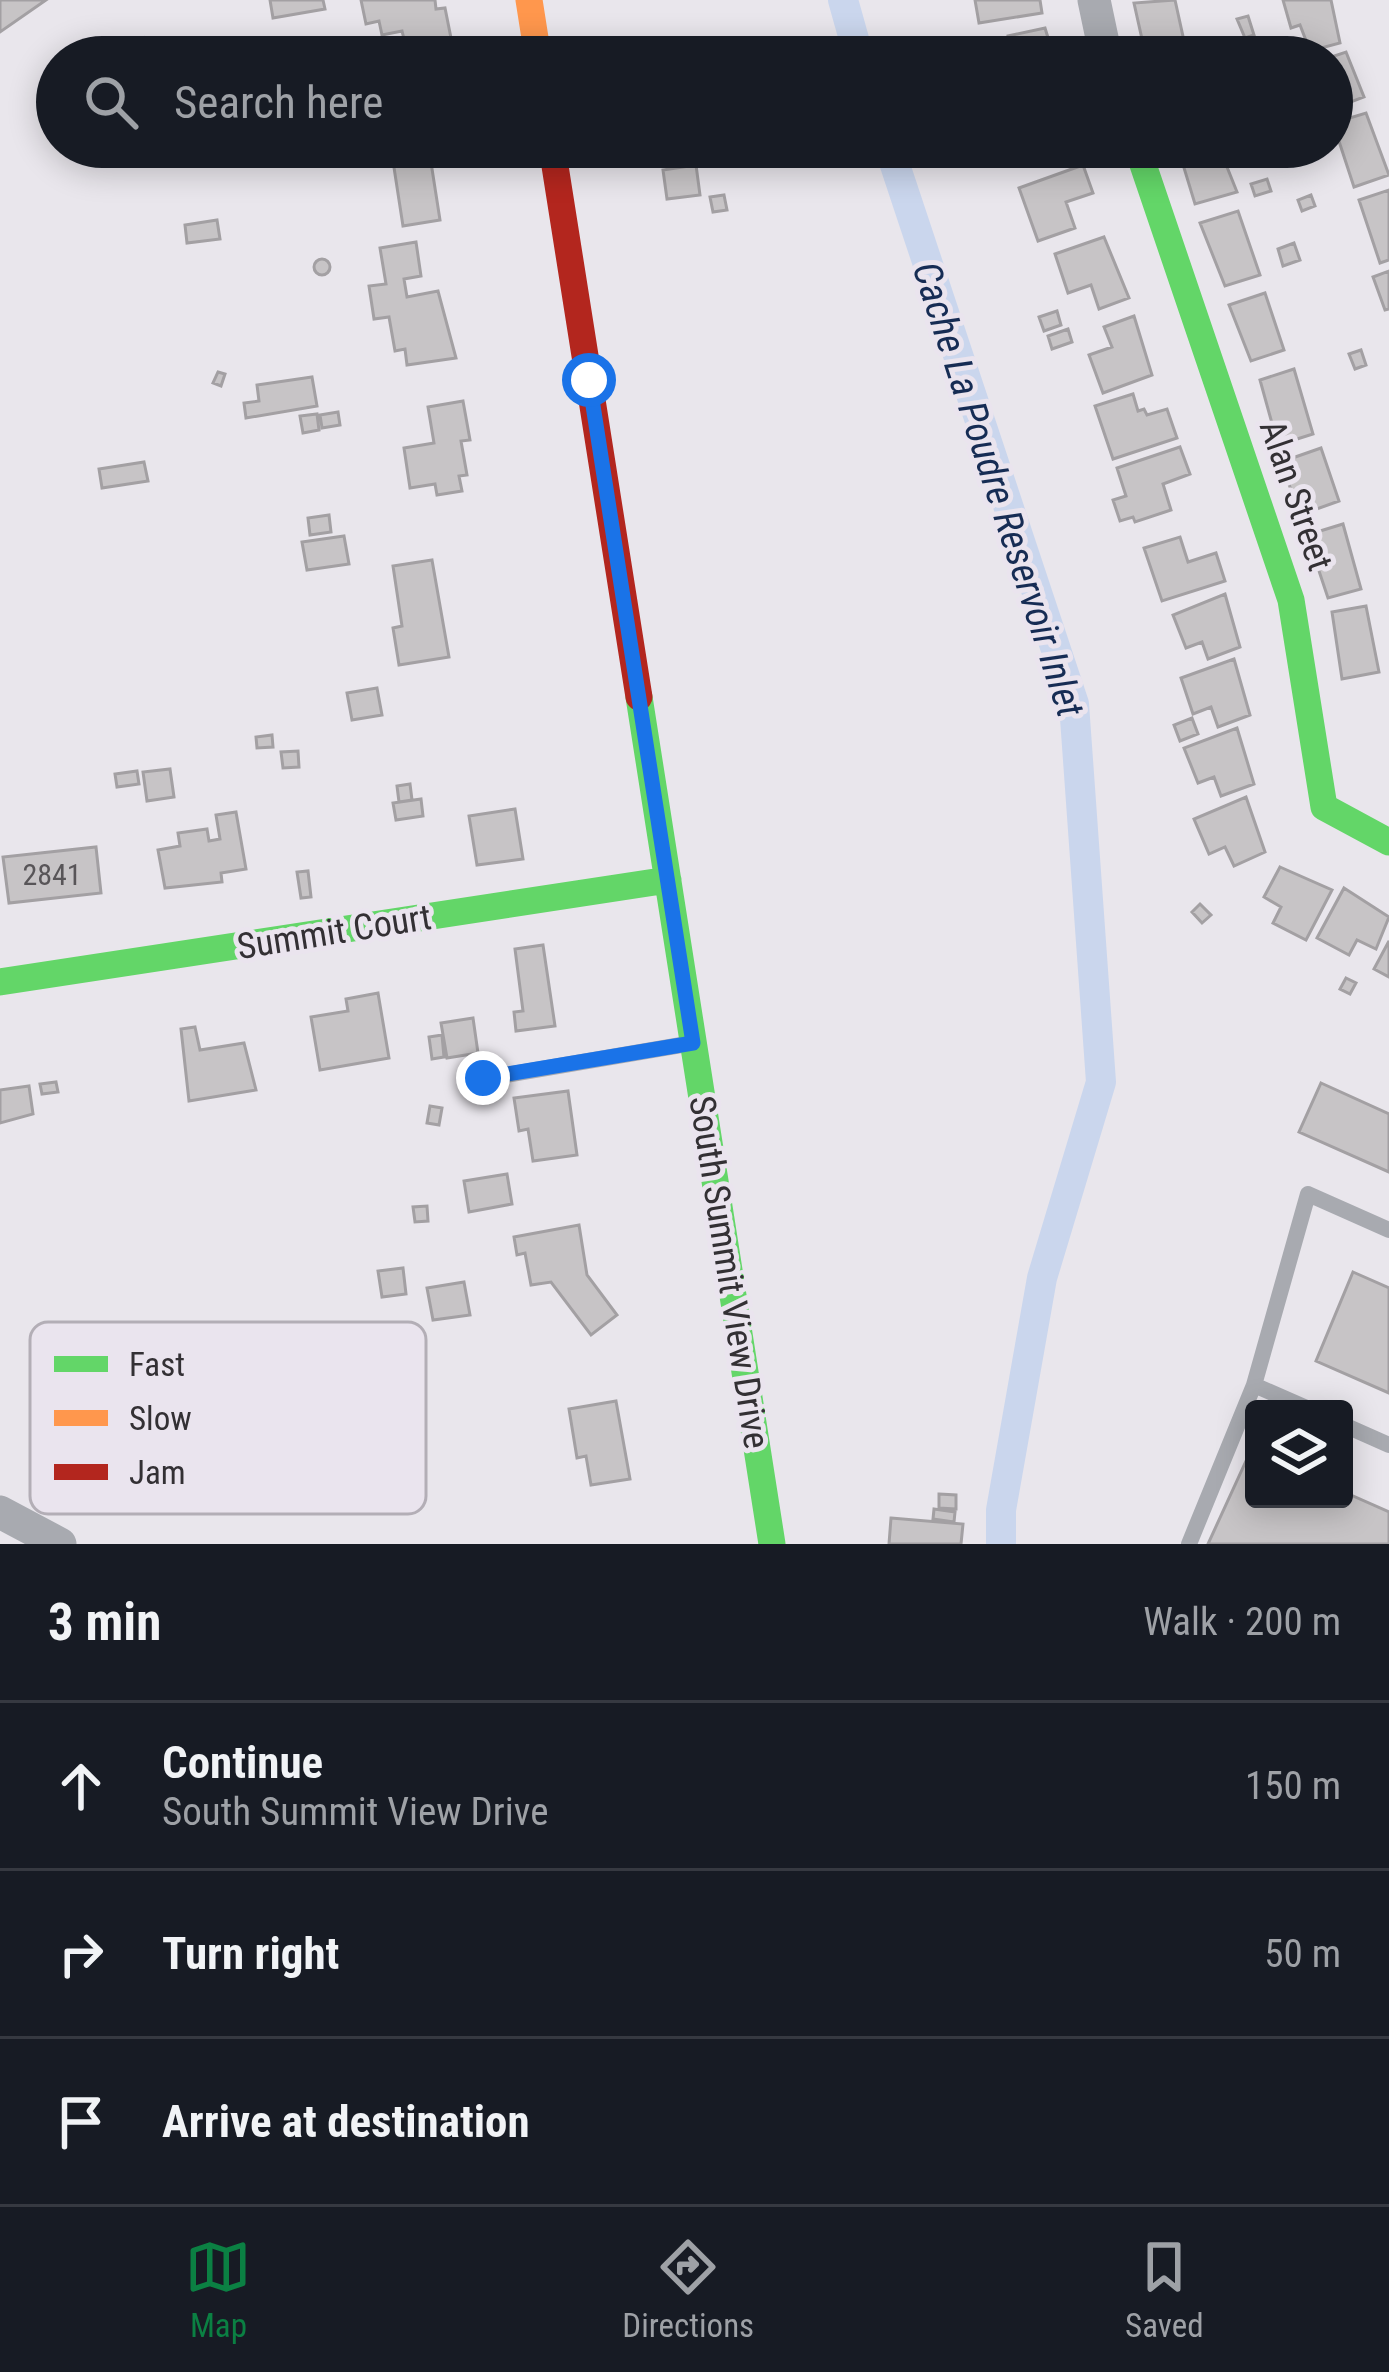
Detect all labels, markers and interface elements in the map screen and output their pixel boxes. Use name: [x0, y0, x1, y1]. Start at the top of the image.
search box: [36, 36, 1353, 168]
icon: search: [78, 69, 144, 135]
text: Search here: [174, 76, 383, 129]
water label: Cache La Poudre Reservoir Inlet: [903, 256, 1094, 723]
route start: [562, 353, 616, 407]
street label: Alan Street: [1251, 415, 1341, 576]
house number: 2841: [22, 857, 82, 892]
street label: Summit Court: [234, 896, 434, 968]
route end: [456, 1051, 510, 1105]
street label: South Summit View Drive: [680, 1093, 778, 1452]
legend: [30, 1322, 426, 1514]
text: Fast: [129, 1345, 185, 1384]
text: Slow: [129, 1399, 192, 1438]
map controls: [1245, 1400, 1353, 1508]
button: layers: [1245, 1400, 1353, 1508]
text: Jam: [129, 1453, 186, 1492]
text: 3 min: [48, 1593, 161, 1652]
text: Walk · 200 m: [1143, 1599, 1341, 1645]
text: Continue: [162, 1736, 323, 1789]
icon: ahead: [48, 1753, 114, 1819]
text: 150 m: [1245, 1763, 1341, 1809]
text: South Summit View Drive: [162, 1789, 548, 1835]
icon: right: [48, 1921, 114, 1987]
text: Turn right: [162, 1927, 339, 1980]
text: 50 m: [1264, 1931, 1341, 1977]
icon: arrive: [48, 2089, 114, 2155]
text: Arrive at destination: [162, 2095, 530, 2148]
tab: Map: [185, 2234, 251, 2345]
tab: Directions: [622, 2234, 754, 2345]
tab: Saved: [1125, 2234, 1204, 2345]

